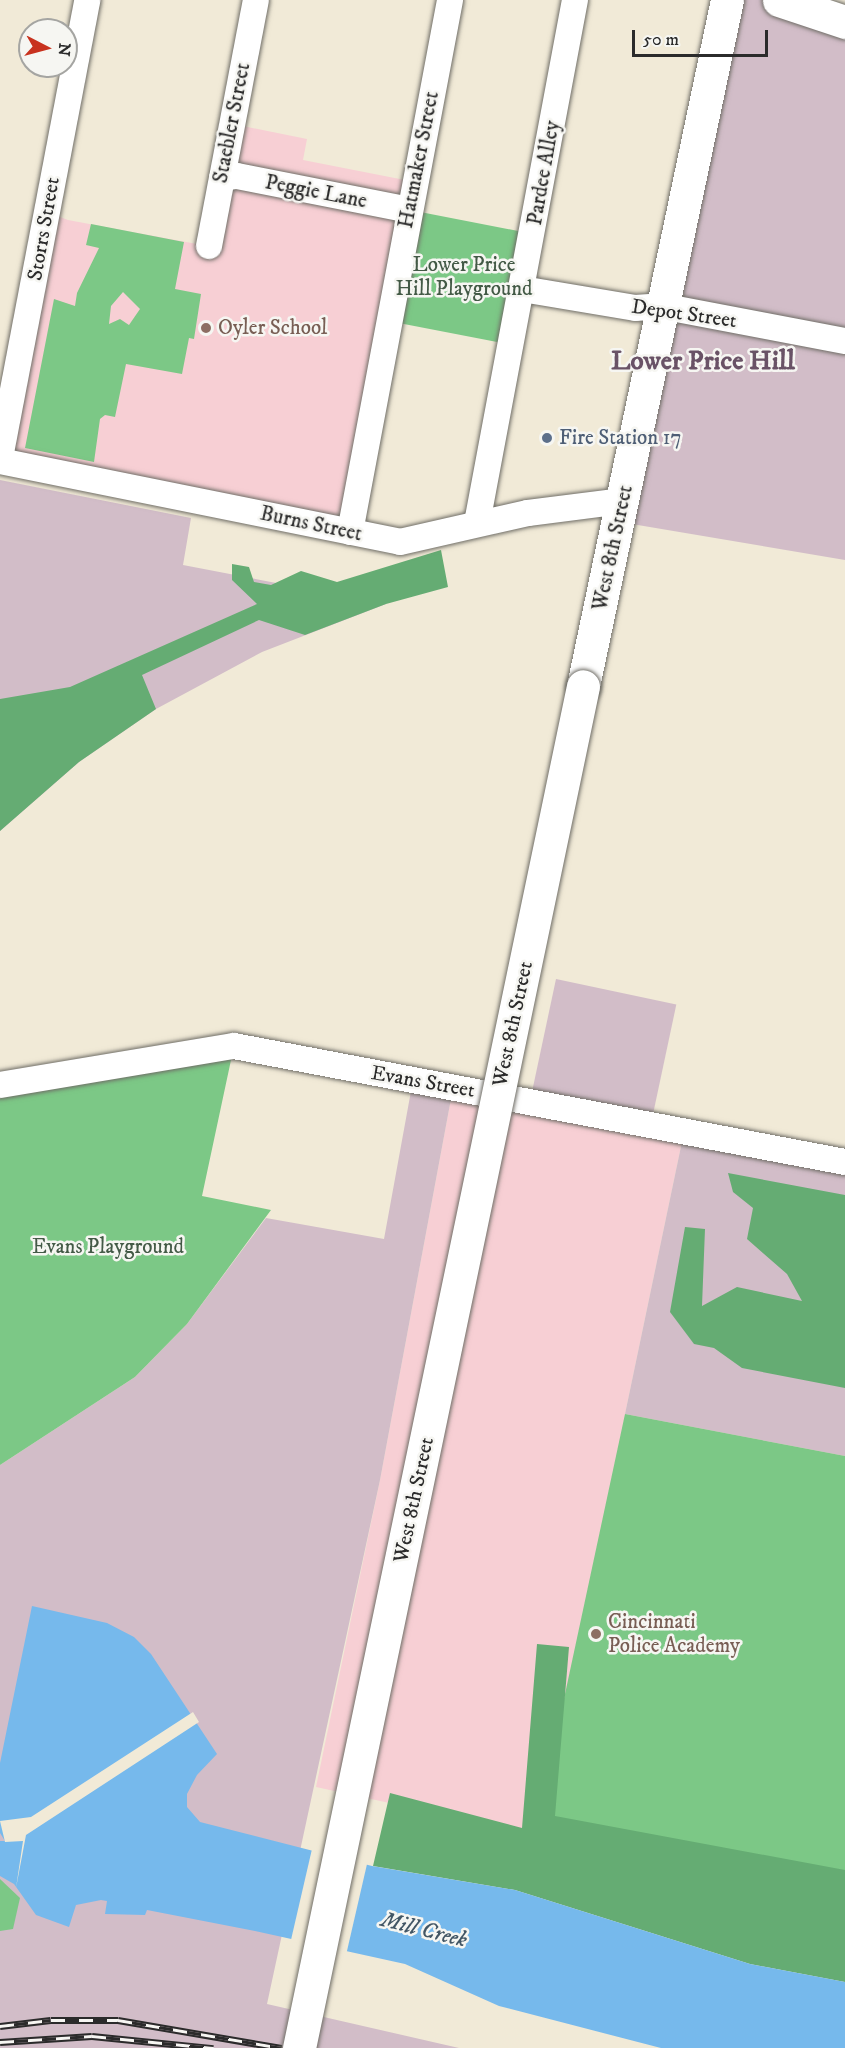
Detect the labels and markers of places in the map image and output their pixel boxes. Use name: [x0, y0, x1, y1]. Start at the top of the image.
place label: Oyler School: [218, 315, 327, 341]
marker: Oyler School: [199, 321, 213, 335]
place label: Fire Station 17: [559, 425, 682, 451]
marker: Fire Station 17: [540, 431, 554, 445]
place label: Cincinnati Police Academy: [608, 1609, 740, 1659]
marker: Cincinnati Police Academy: [589, 1627, 603, 1641]

